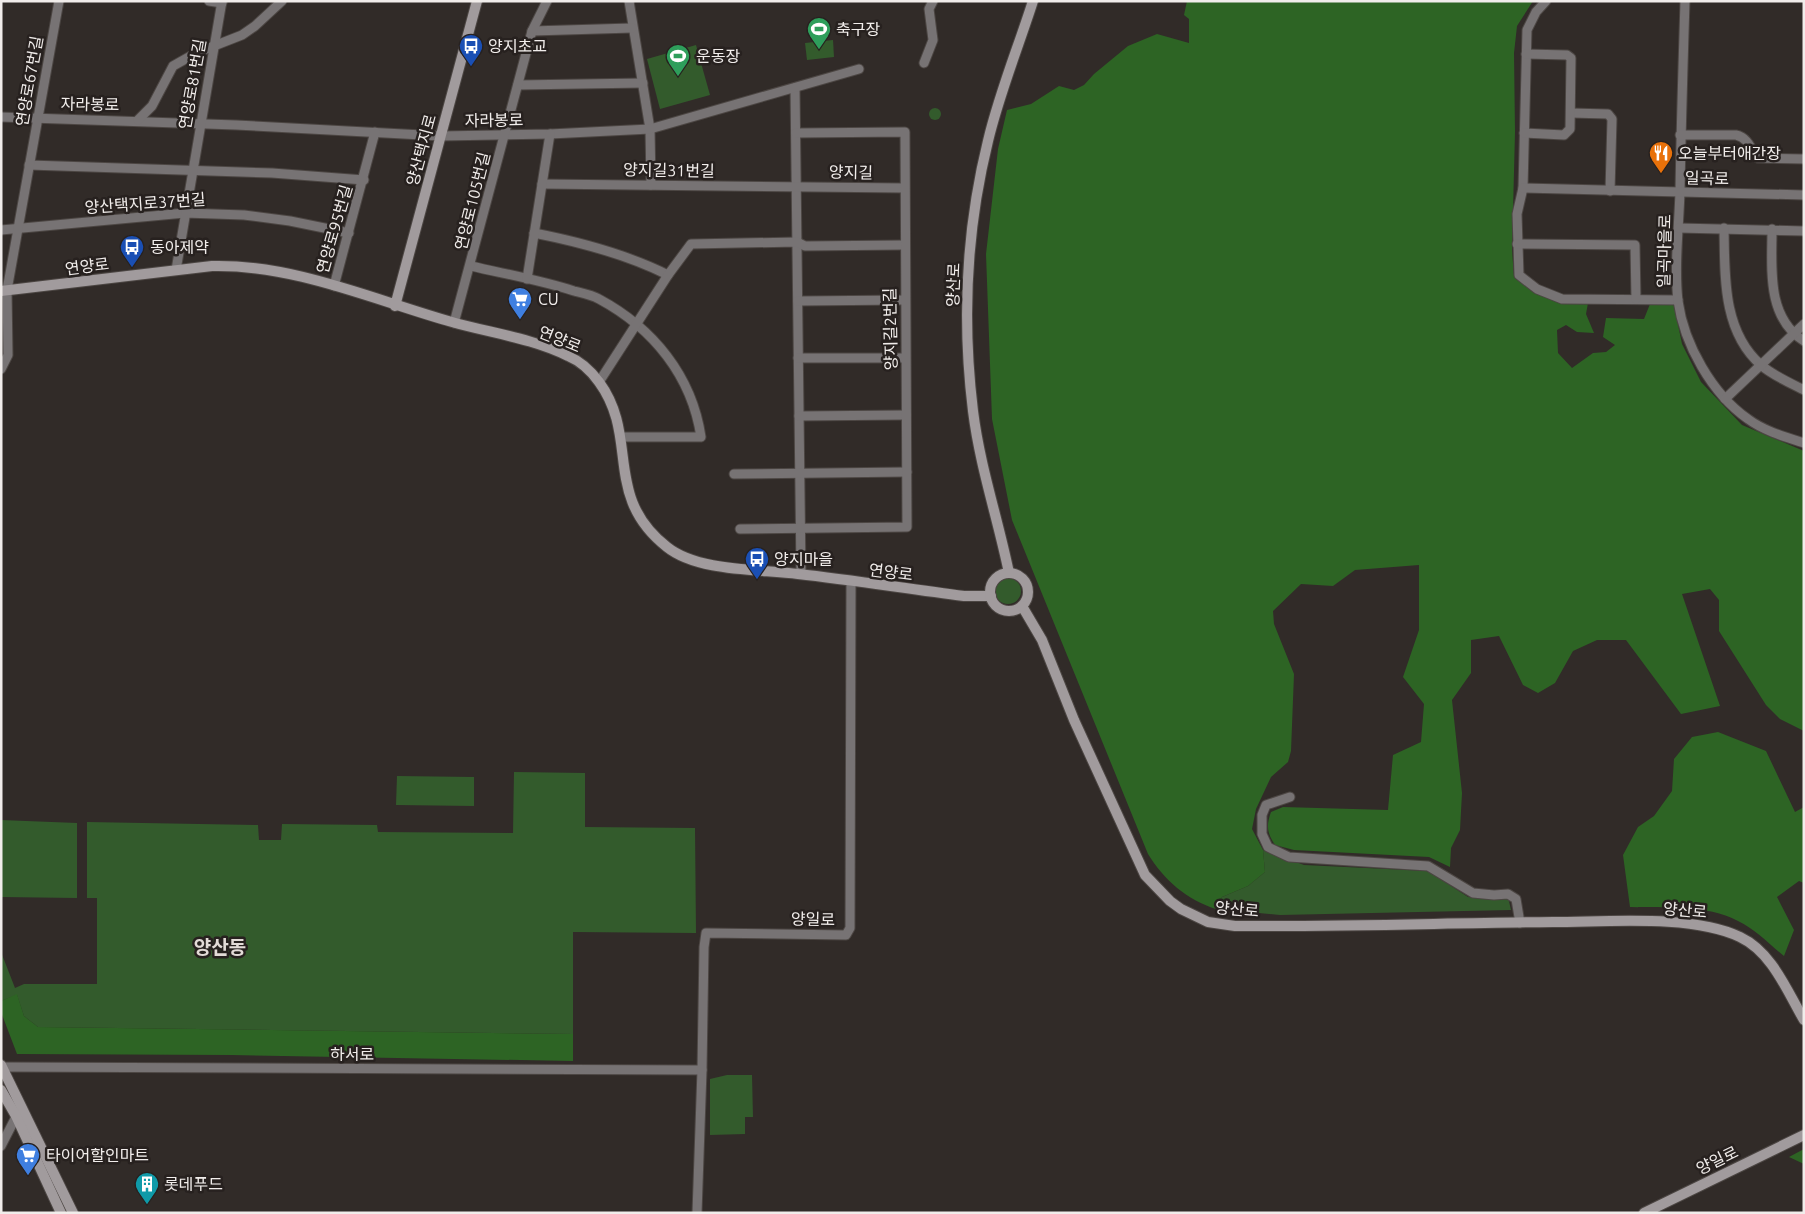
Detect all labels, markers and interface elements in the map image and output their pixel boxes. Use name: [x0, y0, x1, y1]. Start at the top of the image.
sports icon: 축구장: [806, 16, 832, 50]
place label: 축구장: [836, 20, 880, 38]
bus stop icon: 양지초교: [458, 33, 484, 67]
street label: 연양로67번길: [12, 34, 46, 128]
street label: 연양로81번길: [175, 37, 209, 131]
place label: 양지초교: [488, 37, 547, 55]
sports icon: 운동장: [665, 43, 691, 77]
place label: 운동장: [696, 47, 740, 65]
street label: 자라봉로: [60, 94, 120, 114]
street label: 자라봉로: [464, 110, 524, 130]
street label: 양산택지로: [403, 112, 439, 188]
restaurant icon: 오늘부터애간장: [1648, 140, 1674, 174]
place label: 오늘부터애간장: [1678, 144, 1781, 162]
street label: 연양로105번길: [451, 150, 493, 252]
street label: 양지길31번길: [623, 160, 715, 180]
street label: 양지길: [829, 163, 873, 181]
street label: 일곡로: [1685, 169, 1730, 187]
street label: 연양로95번길: [313, 182, 355, 276]
street label: 양산택지로37번길: [84, 190, 206, 216]
street label: 일곡마을로: [1654, 214, 1674, 288]
bus stop icon: 동아제약: [119, 234, 145, 268]
place label: 동아제약: [150, 238, 209, 256]
street label: 연양로: [64, 254, 110, 278]
street label: 양산로: [943, 262, 963, 307]
supermarket icon: CU: [507, 286, 533, 320]
street label: 양지길2번길: [880, 288, 900, 370]
place label: CU: [538, 290, 559, 308]
street label: 연양로: [536, 322, 584, 356]
bus stop icon: 양지마을: [744, 546, 770, 580]
place label: 양지마을: [774, 550, 833, 568]
street label: 연양로: [868, 560, 914, 584]
street label: 양산로: [1214, 898, 1260, 920]
street label: 양산로: [1662, 899, 1708, 921]
street label: 양일로: [791, 910, 836, 928]
district label: 양산동: [194, 936, 246, 958]
street label: 하서로: [330, 1045, 374, 1063]
supermarket icon: 타이어할인마트: [15, 1142, 41, 1176]
street label: 양일로: [1693, 1142, 1741, 1178]
place label: 타이어할인마트: [46, 1146, 149, 1164]
building icon: 롯데푸드: [134, 1171, 160, 1205]
place label: 롯데푸드: [164, 1175, 223, 1193]

